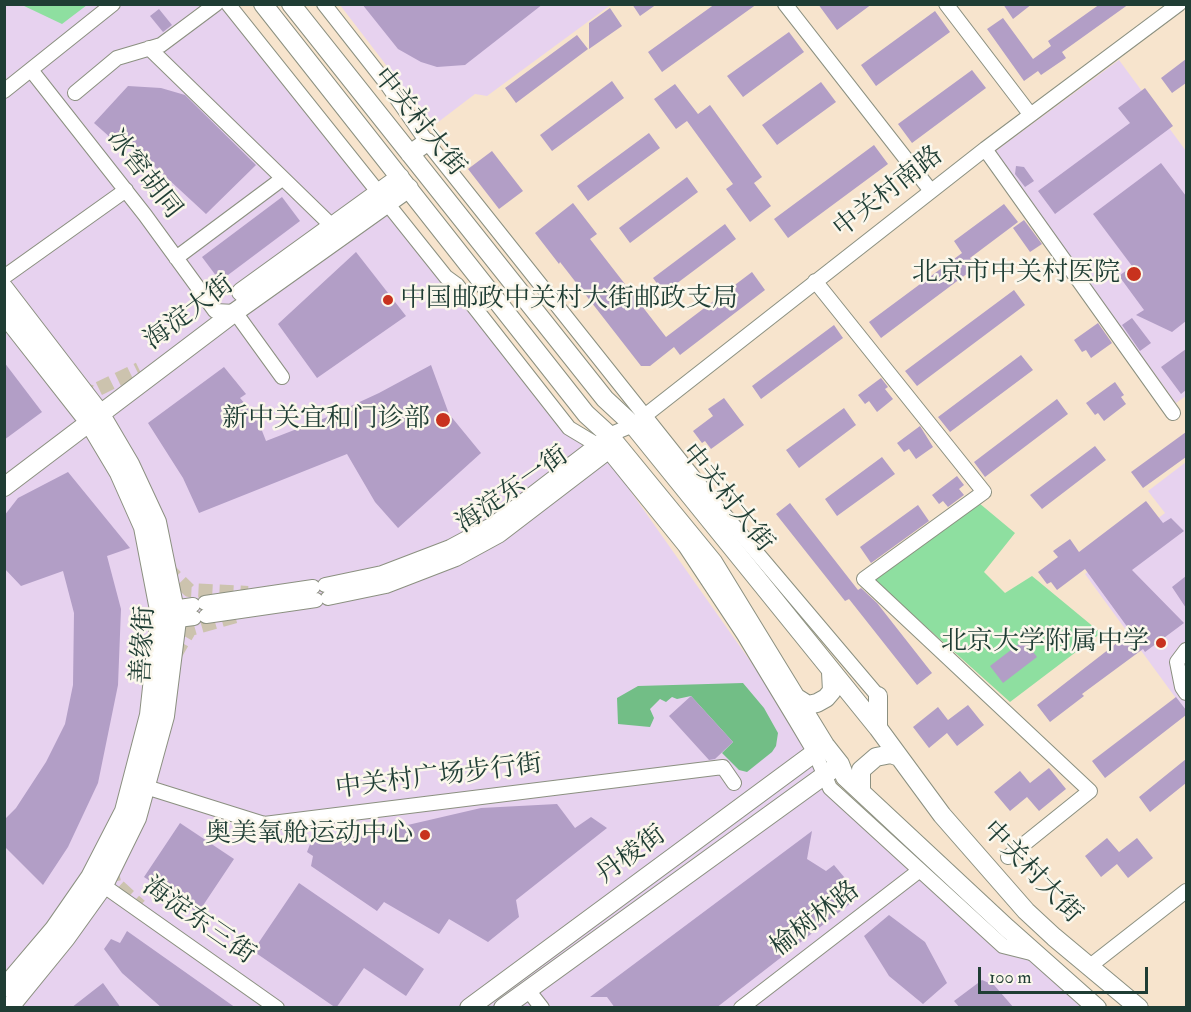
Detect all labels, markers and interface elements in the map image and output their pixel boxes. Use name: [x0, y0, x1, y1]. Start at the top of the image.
street label: 中关村大街: [365, 63, 471, 183]
street label: 冰窖胡同: [99, 124, 187, 226]
street label: 中关村南路: [828, 141, 950, 245]
place label: 北京市中关村医院: [912, 258, 1120, 290]
marker: 北京市中关村医院: [1125, 265, 1143, 283]
street label: 海淀大街: [139, 270, 241, 358]
place label: 中国邮政中关村大街邮政支局: [400, 284, 738, 316]
marker: 中国邮政中关村大街邮政支局: [381, 293, 395, 307]
place label: 新中关宜和门诊部: [222, 404, 430, 436]
marker: 新中关宜和门诊部: [434, 411, 452, 429]
street label: 中关村大街: [673, 439, 779, 559]
street label: 海淀东一街: [451, 441, 575, 541]
street label: 善缘街: [127, 605, 163, 685]
place label: 北京大学附属中学: [941, 627, 1149, 659]
marker: 北京大学附属中学: [1154, 636, 1168, 650]
street label: 中关村广场步行街: [334, 750, 544, 806]
street label: 中关村大街: [975, 815, 1087, 931]
place label: 奥美氧舱运动中心: [205, 819, 413, 851]
street label: 丹棱街: [591, 820, 673, 892]
marker: 奥美氧舱运动中心: [418, 828, 432, 842]
street label: 海淀东三街: [136, 872, 260, 972]
street label: 榆树林路: [765, 876, 867, 964]
scale bar: [981, 955, 1150, 993]
text: 100 m: [989, 966, 1032, 989]

